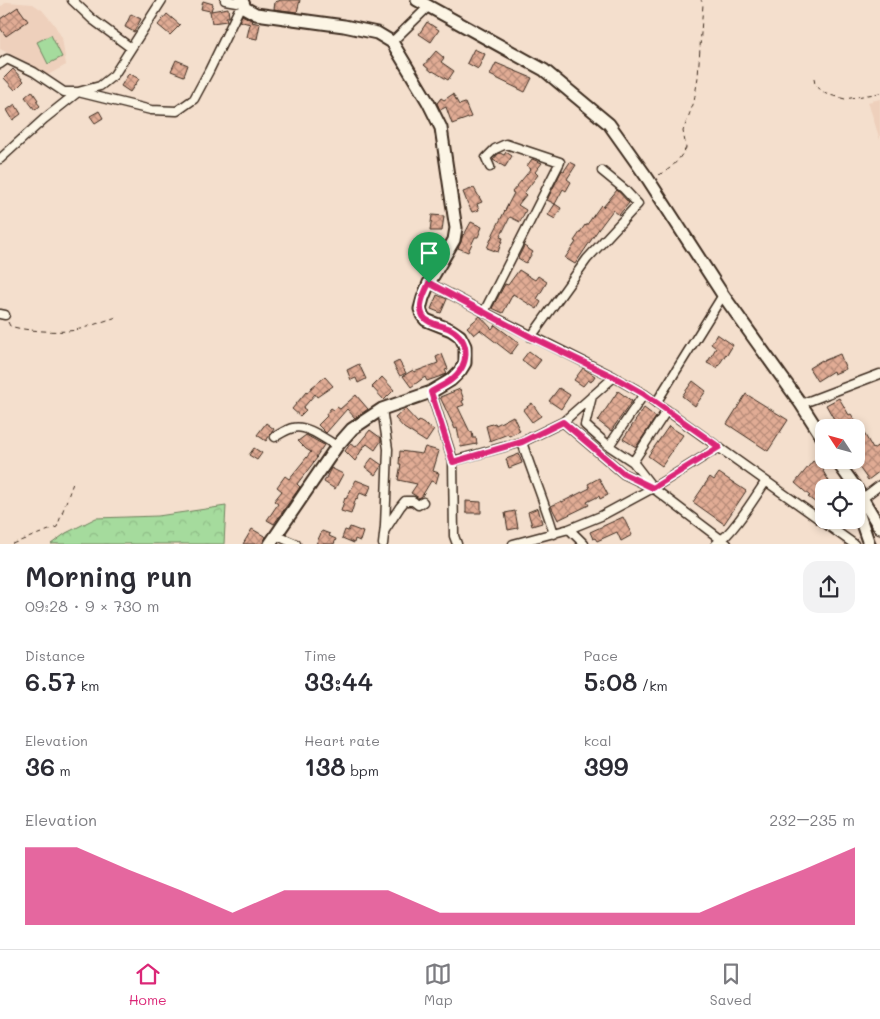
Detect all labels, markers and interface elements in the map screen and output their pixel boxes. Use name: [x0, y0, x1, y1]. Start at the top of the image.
pin: [408, 232, 450, 283]
icon: arrive: [415, 239, 443, 267]
north arrow: [815, 419, 865, 469]
map controls: [815, 419, 865, 529]
button: locate: [815, 479, 865, 529]
text: Morning run: [25, 558, 192, 594]
button: share: [803, 561, 855, 613]
text: 09:28 · 9 × 730 m: [25, 595, 159, 616]
text: Distance: [25, 646, 85, 665]
text: Time: [304, 646, 336, 665]
text: Pace: [584, 646, 618, 665]
text: 6.57: [25, 665, 76, 697]
text: 33:44: [304, 665, 373, 697]
text: 5:08: [584, 665, 637, 697]
text: km: [76, 676, 99, 695]
text: /km: [637, 676, 668, 695]
text: Elevation: [25, 731, 88, 750]
text: Heart rate: [304, 731, 380, 750]
text: kcal: [584, 731, 612, 750]
text: 36: [25, 750, 55, 782]
text: 138: [304, 750, 346, 782]
text: 399: [584, 750, 628, 782]
text: m: [55, 761, 71, 780]
text: bpm: [346, 761, 379, 780]
text: Elevation: [25, 809, 97, 830]
text: 232–235 m: [769, 809, 855, 830]
tab: Home: [129, 960, 167, 1009]
tab: Map: [424, 960, 453, 1009]
tab: Saved: [710, 960, 751, 1009]

